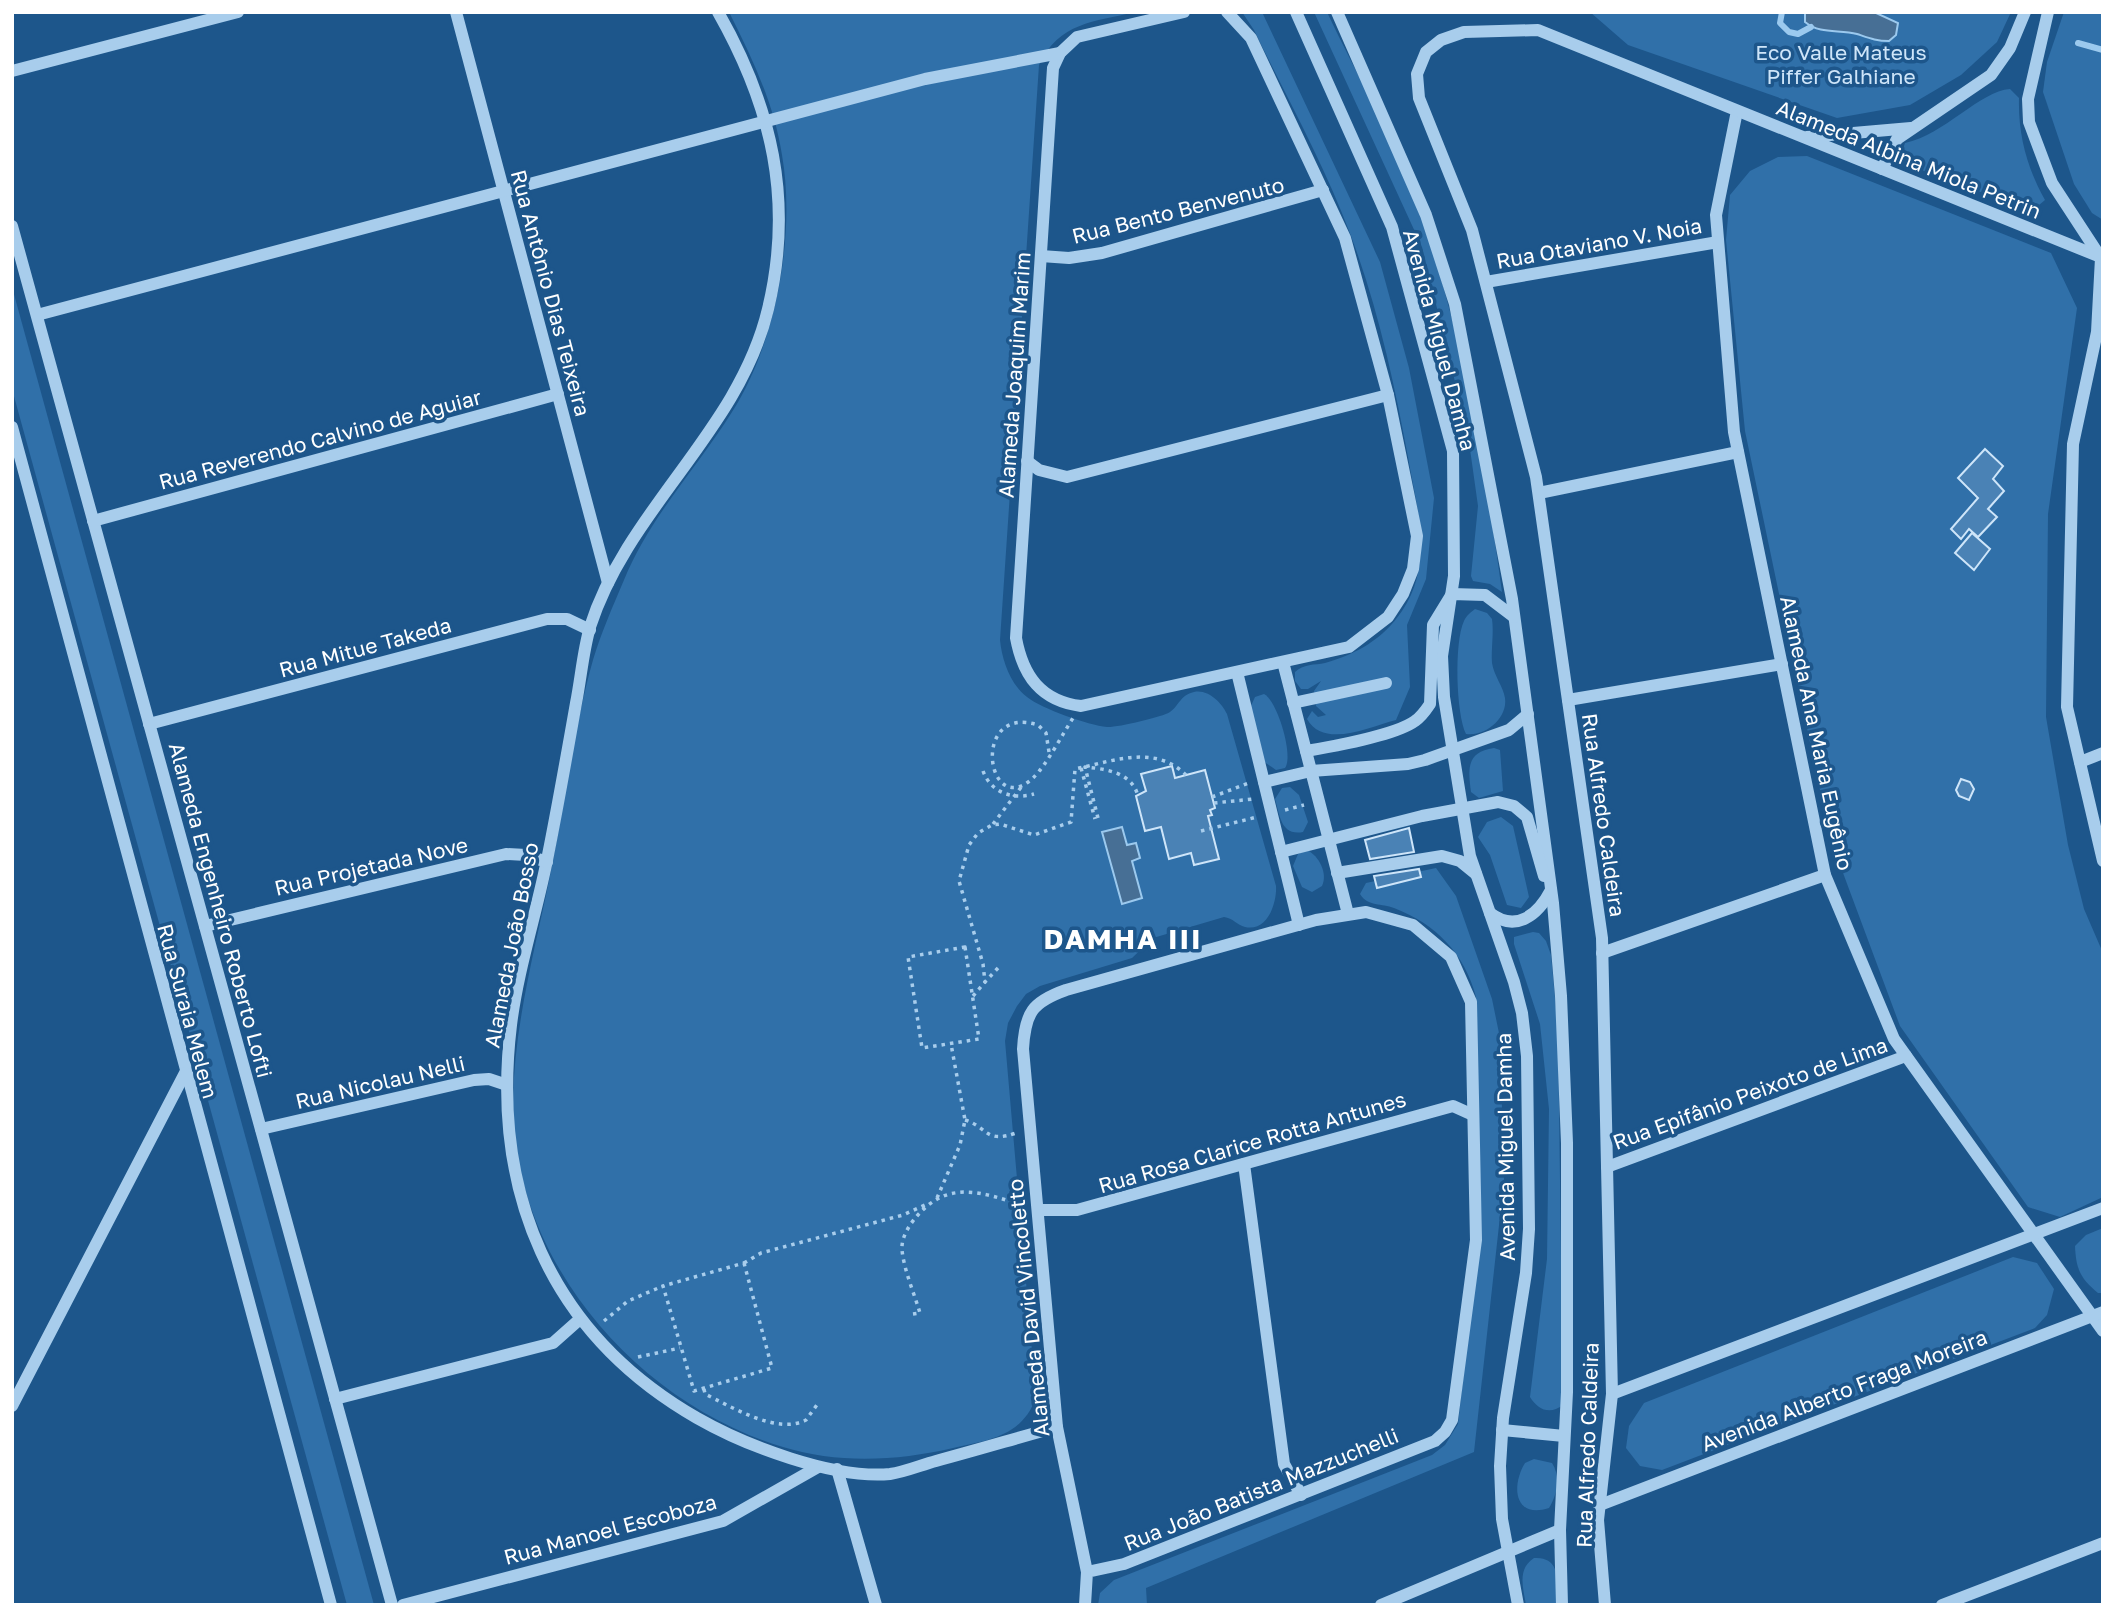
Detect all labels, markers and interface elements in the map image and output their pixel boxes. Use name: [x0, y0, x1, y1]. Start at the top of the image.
park label: Eco Valle Mateus Piffer Galhiane: [1755, 39, 1927, 89]
street label: Alameda Albina Miola Petrin: [1773, 94, 2045, 224]
street label: Rua Antônio Dias Teixeira: [506, 167, 596, 419]
street label: Rua Bento Benvenuto: [1069, 171, 1287, 249]
street label: Rua Otaviano V. Noia: [1494, 212, 1704, 274]
street label: Avenida Miguel Damha: [1398, 226, 1482, 454]
street label: Alameda Joaquim Marim: [992, 251, 1036, 499]
street label: Rua Reverendo Calvino de Aguiar: [156, 383, 484, 495]
street label: Alameda Ana Maria Eugênio: [1775, 593, 1859, 873]
street label: Rua Mitue Takeda: [276, 611, 454, 683]
street label: Rua Alfredo Caldeira: [1577, 711, 1631, 919]
street label: Alameda Engenheiro Roberto Lofti: [164, 740, 278, 1080]
street label: Rua Projetada Nove: [272, 831, 470, 901]
street label: Alameda João Bosso: [478, 840, 544, 1050]
street label: Rua Suraia Melem: [152, 921, 224, 1101]
district label: DAMHA III: [1044, 922, 1202, 955]
street label: Rua Epifânio Peixoto de Lima: [1609, 1031, 1891, 1155]
street label: Avenida Miguel Damha: [1490, 1033, 1520, 1261]
street label: Rua Nicolau Nelli: [293, 1050, 467, 1114]
street label: Rua Rosa Clarice Rotta Antunes: [1095, 1086, 1409, 1198]
street label: Alameda David Vincoletto: [1002, 1178, 1054, 1438]
street label: Avenida Alberto Fraga Moreira: [1697, 1323, 1991, 1457]
street label: Rua Alfredo Caldeira: [1570, 1342, 1604, 1548]
street label: Rua João Batista Mazzuchelli: [1120, 1422, 1402, 1556]
street label: Rua Manoel Escoboza: [501, 1488, 719, 1570]

